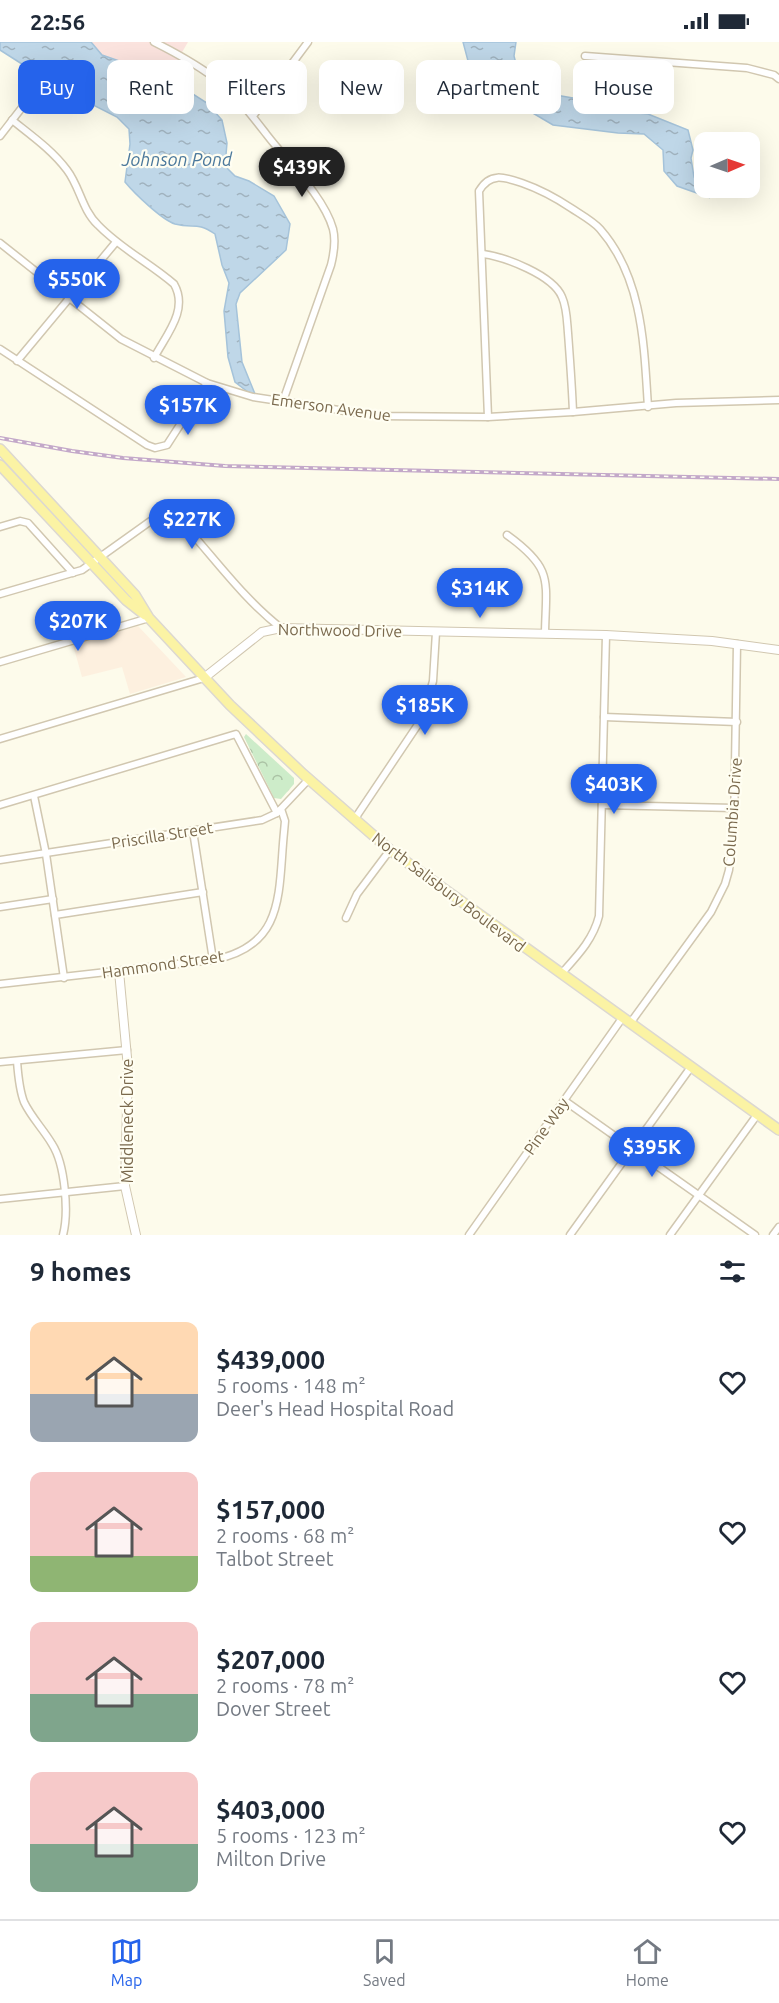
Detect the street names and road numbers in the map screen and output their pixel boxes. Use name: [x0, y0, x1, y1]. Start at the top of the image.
street label: Emerson Avenue: [270, 390, 392, 424]
street label: Northwood Drive: [278, 620, 402, 640]
street label: Columbia Drive: [719, 757, 745, 867]
street label: Priscilla Street: [110, 818, 215, 852]
street label: North Salisbury Boulevard: [369, 829, 529, 955]
street label: Hammond Street: [101, 946, 226, 981]
street label: Middleneck Drive: [118, 1059, 136, 1183]
street label: Pine Way: [520, 1094, 572, 1158]

